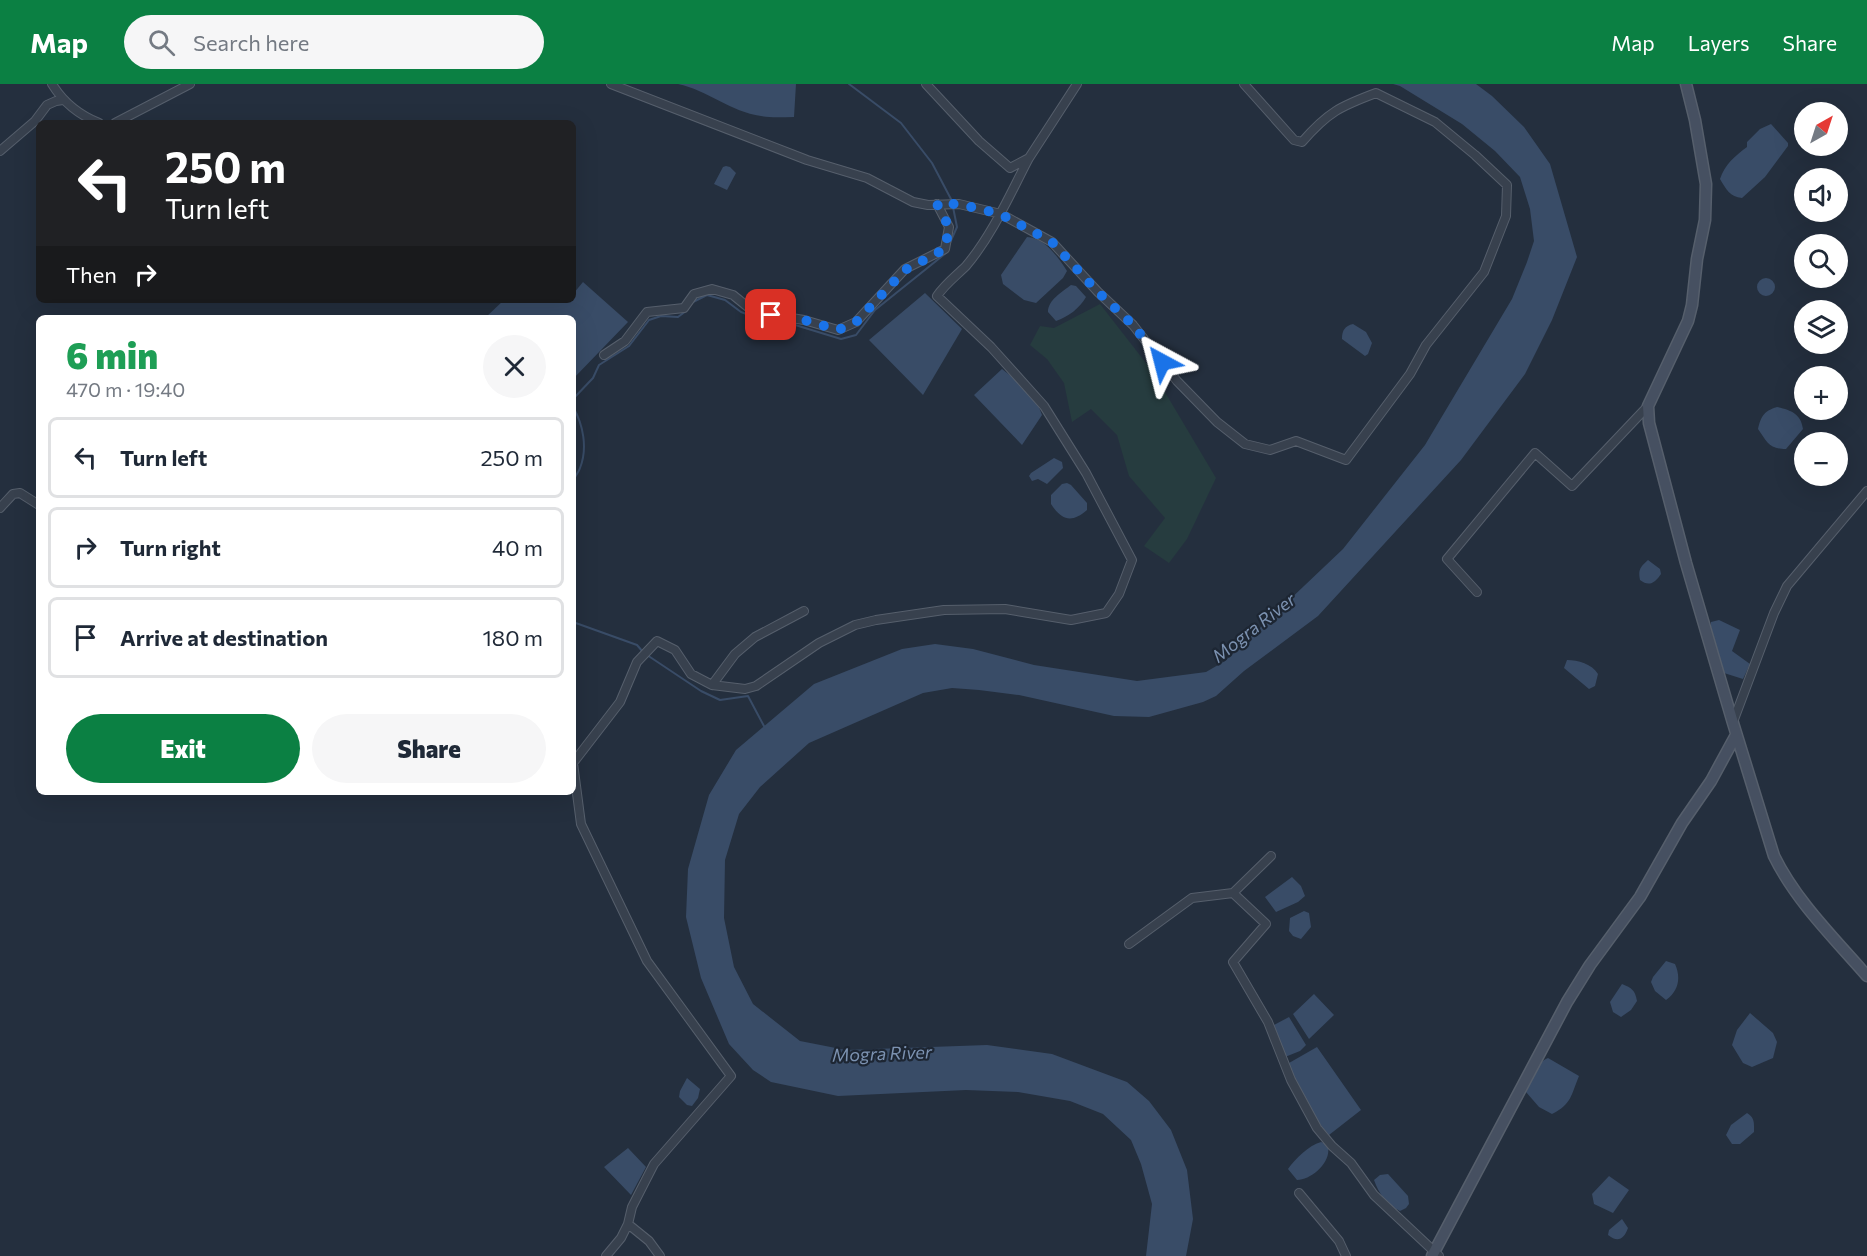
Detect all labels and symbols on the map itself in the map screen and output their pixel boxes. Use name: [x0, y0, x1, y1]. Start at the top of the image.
north arrow: [1794, 102, 1848, 156]
pin: [745, 289, 796, 340]
position arrow: [1130, 330, 1194, 394]
water label: Mogra River: [1207, 587, 1300, 667]
water label: Mogra River: [832, 1040, 933, 1066]

